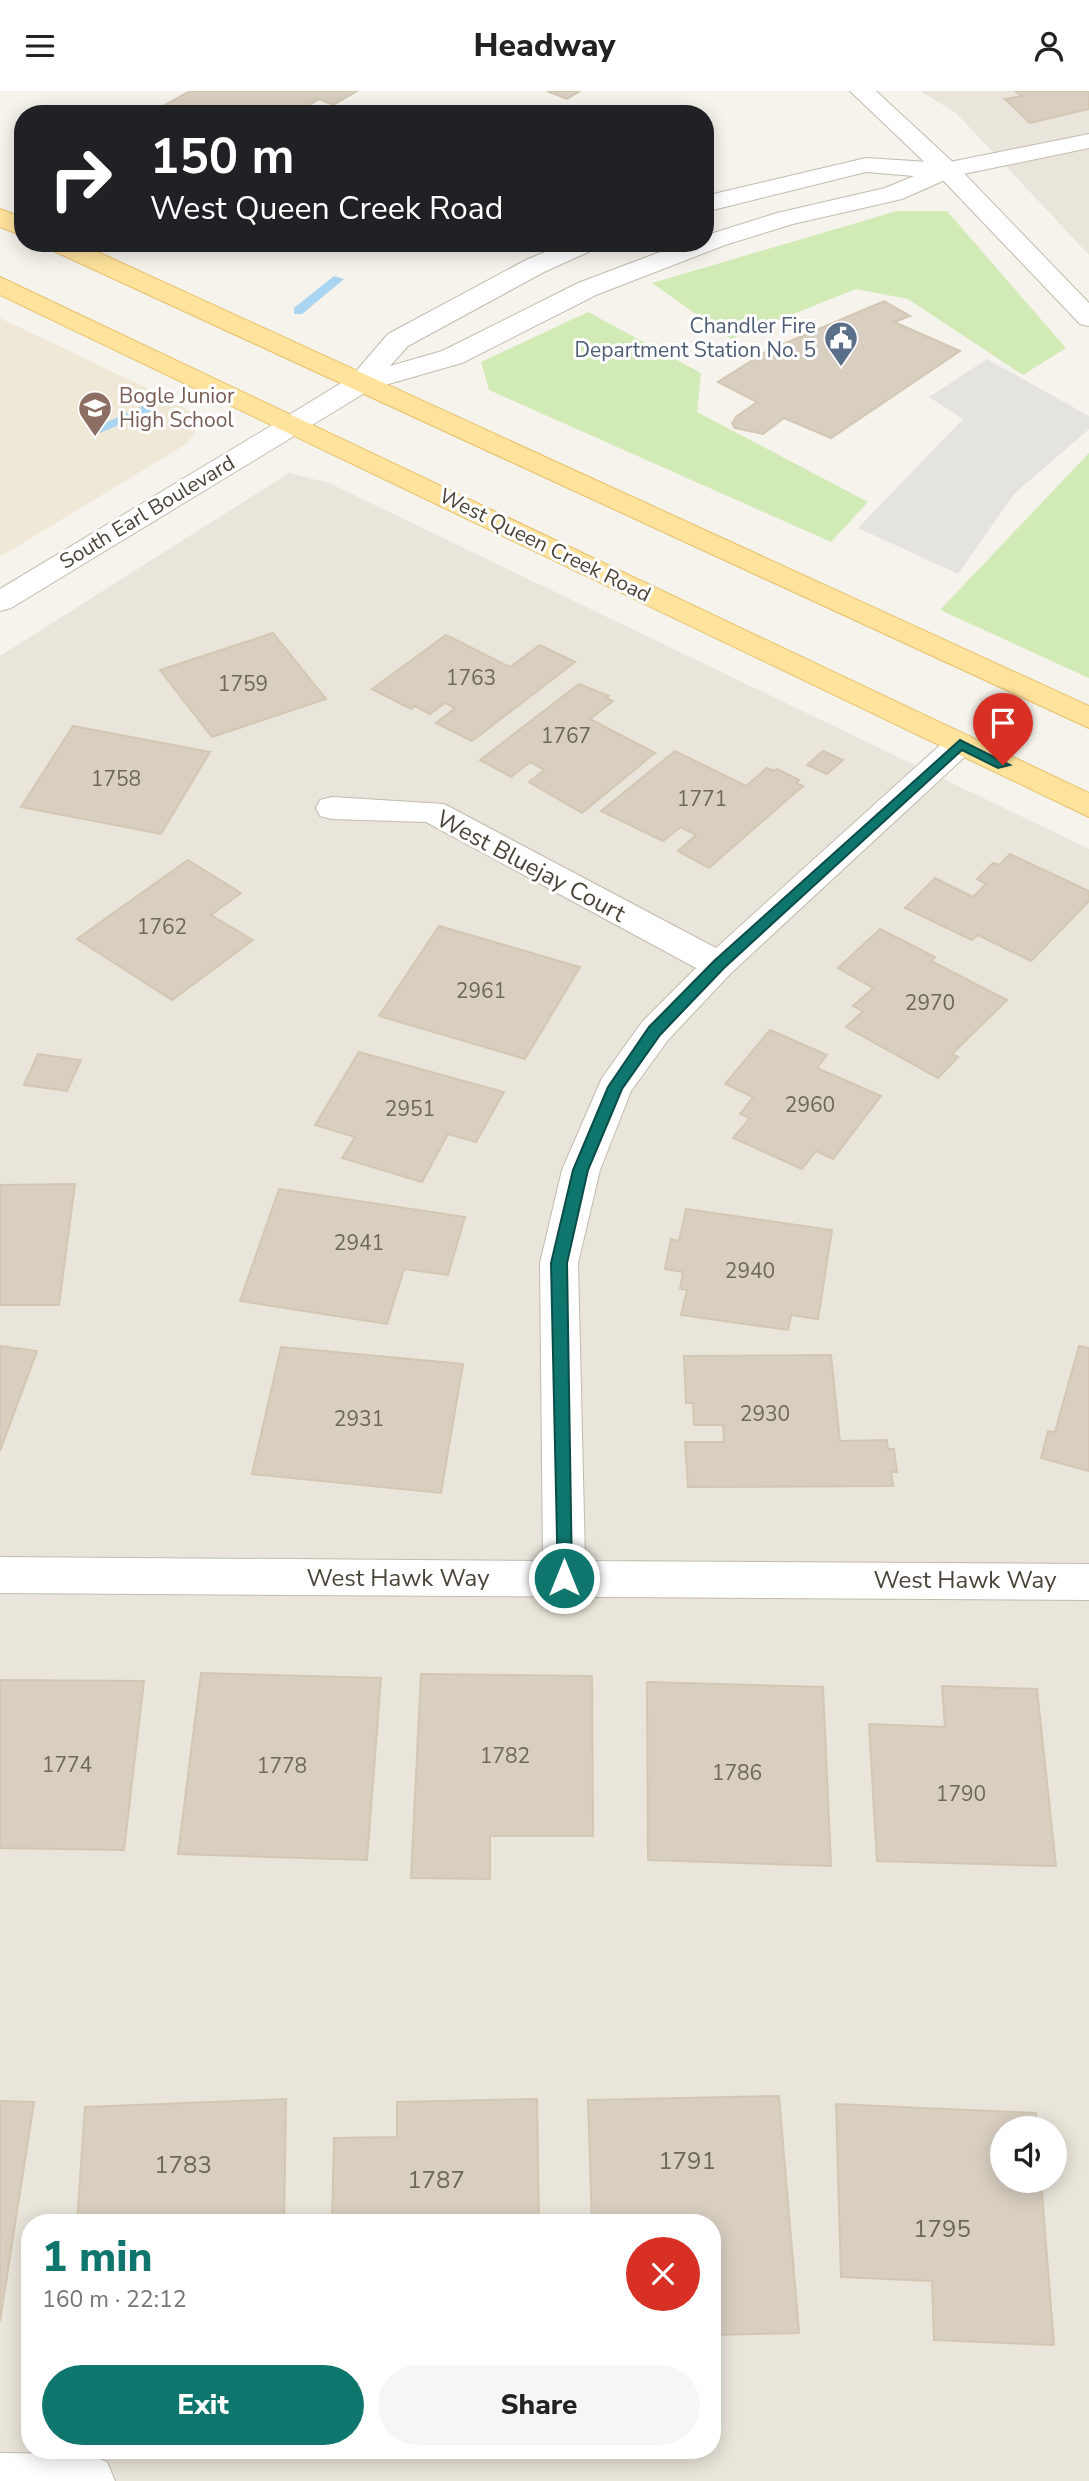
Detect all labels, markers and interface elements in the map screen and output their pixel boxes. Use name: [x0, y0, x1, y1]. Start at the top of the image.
text: Headway: [474, 24, 615, 67]
icon: menu: [21, 27, 59, 65]
icon: person: [1030, 27, 1068, 65]
text: 150 m: [150, 123, 294, 190]
icon: right: [35, 133, 126, 224]
text: West Queen Creek Road: [150, 187, 504, 230]
place label: Chandler Fire Department Station No. 5: [575, 312, 816, 364]
public building icon: Chandler Fire Department Station No. 5: [822, 319, 860, 368]
place label: Bogle Junior High School: [119, 382, 235, 434]
school or university icon: Bogle Junior High School: [76, 389, 114, 438]
street label: South Earl Boulevard: [54, 449, 240, 575]
street label: West Queen Creek Road: [435, 482, 655, 608]
house number: 1763: [446, 664, 496, 692]
house number: 1759: [218, 670, 268, 698]
pin: [973, 693, 1033, 765]
icon: arrive: [984, 704, 1022, 742]
house number: 1767: [541, 722, 591, 750]
house number: 1758: [91, 765, 141, 793]
house number: 1771: [677, 785, 727, 813]
street label: West Bluejay Court: [431, 803, 632, 930]
house number: 1762: [137, 913, 187, 941]
house number: 2961: [456, 977, 506, 1005]
house number: 2970: [905, 989, 955, 1017]
house number: 2960: [785, 1091, 835, 1119]
house number: 2951: [385, 1095, 435, 1123]
house number: 2941: [334, 1229, 384, 1257]
house number: 2940: [725, 1257, 775, 1285]
house number: 2930: [740, 1400, 790, 1428]
house number: 2931: [334, 1405, 384, 1433]
position arrow: [527, 1541, 601, 1615]
street label: West Hawk Way: [307, 1562, 490, 1594]
street label: West Hawk Way: [874, 1564, 1057, 1596]
house number: 1782: [480, 1742, 530, 1770]
house number: 1774: [42, 1751, 92, 1779]
house number: 1778: [257, 1752, 307, 1780]
house number: 1786: [712, 1759, 762, 1787]
house number: 1790: [936, 1780, 986, 1808]
map controls: [990, 2116, 1067, 2193]
button: sound: [990, 2116, 1067, 2193]
house number: 1791: [658, 2145, 716, 2177]
house number: 1783: [154, 2149, 212, 2181]
house number: 1787: [407, 2164, 465, 2196]
house number: 1795: [913, 2213, 971, 2245]
text: 1 min: [42, 2229, 152, 2286]
button: close: [626, 2237, 700, 2311]
text: 160 m · 22:12: [42, 2284, 187, 2315]
button: Exit: [42, 2365, 364, 2445]
button: Share: [378, 2365, 700, 2445]

